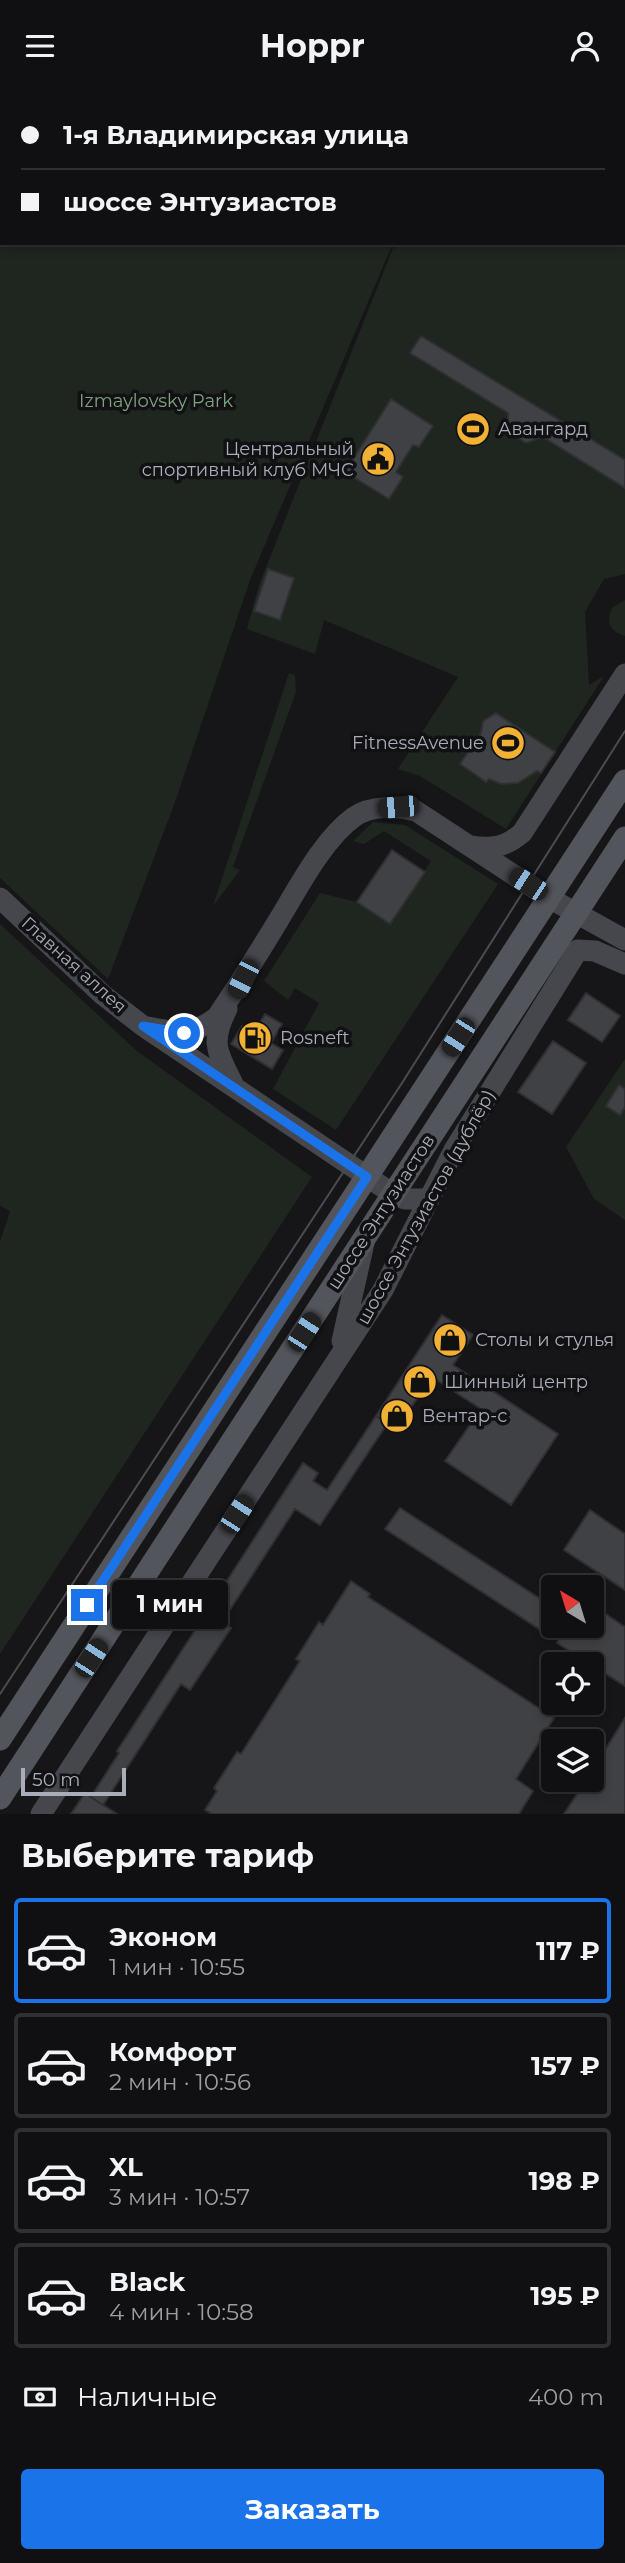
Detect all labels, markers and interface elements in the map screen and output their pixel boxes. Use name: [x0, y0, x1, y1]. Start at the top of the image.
text: Hoppr: [260, 26, 365, 65]
icon: menu: [21, 27, 59, 65]
icon: person: [566, 27, 604, 65]
text: 1-я Владимирская улица: [63, 119, 409, 151]
text: шоссе Энтузиастов: [63, 186, 337, 218]
park label: Izmaylovsky Park: [79, 390, 233, 412]
sports icon: Авангард: [454, 410, 492, 448]
place label: Авангард: [498, 418, 588, 440]
place label: Центральный спортивный клуб МЧС: [142, 438, 354, 481]
public building icon: Центральный спортивный клуб МЧС: [359, 440, 397, 478]
sports icon: FitnessAvenue: [489, 724, 527, 762]
place label: FitnessAvenue: [352, 732, 484, 754]
car: [377, 795, 420, 819]
car: [505, 864, 552, 904]
street label: Главная аллея: [17, 912, 131, 1018]
car: [225, 956, 262, 1002]
car: [438, 1014, 479, 1060]
route start: [168, 1017, 200, 1049]
fuel station icon: Rosneft: [236, 1019, 274, 1057]
place label: Rosneft: [280, 1027, 350, 1049]
street label: шоссе Энтузиастов (дублёр): [352, 1086, 500, 1328]
street label: шоссе Энтузиастов: [323, 1131, 439, 1293]
car: [284, 1309, 325, 1355]
shop icon: Столы и стулья: [431, 1321, 469, 1359]
place label: Столы и стулья: [475, 1329, 614, 1351]
shop icon: Шинный центр: [401, 1363, 439, 1401]
place label: Шинный центр: [444, 1371, 588, 1393]
shop icon: Вентар-с: [378, 1397, 416, 1435]
place label: Вентар-с: [422, 1405, 507, 1427]
car: [217, 1491, 258, 1537]
north arrow: [541, 1575, 604, 1638]
map controls: [541, 1575, 604, 1792]
callout: 1 мин: [112, 1581, 227, 1629]
route end: [71, 1589, 103, 1621]
text: 1 мин: [137, 1590, 203, 1618]
car: [71, 1635, 112, 1681]
button: locate: [541, 1652, 604, 1715]
button: layers: [541, 1729, 604, 1792]
scale bar: [21, 1765, 126, 1797]
text: 50 m: [32, 1768, 80, 1791]
text: Выберите тариф: [21, 1836, 314, 1875]
icon: car: [25, 1919, 88, 1982]
text: Эконом: [109, 1921, 217, 1953]
text: 117 ₽: [536, 1935, 600, 1967]
text: 1 мин · 10:55: [109, 1953, 245, 1981]
icon: car: [25, 2034, 88, 2097]
text: Комфорт: [109, 2036, 236, 2068]
text: 157 ₽: [531, 2050, 600, 2082]
text: 2 мин · 10:56: [109, 2068, 251, 2096]
icon: car: [25, 2149, 88, 2212]
text: XL: [109, 2151, 143, 2183]
text: 198 ₽: [529, 2165, 600, 2197]
text: 3 мин · 10:57: [109, 2183, 250, 2211]
icon: car: [25, 2264, 88, 2327]
text: Black: [109, 2266, 185, 2298]
text: 195 ₽: [530, 2280, 600, 2312]
text: 4 мин · 10:58: [109, 2298, 254, 2326]
icon: cash: [21, 2378, 59, 2416]
text: Наличные: [77, 2381, 217, 2413]
text: 400 m: [528, 2383, 604, 2411]
button: Заказать: [21, 2469, 604, 2549]

